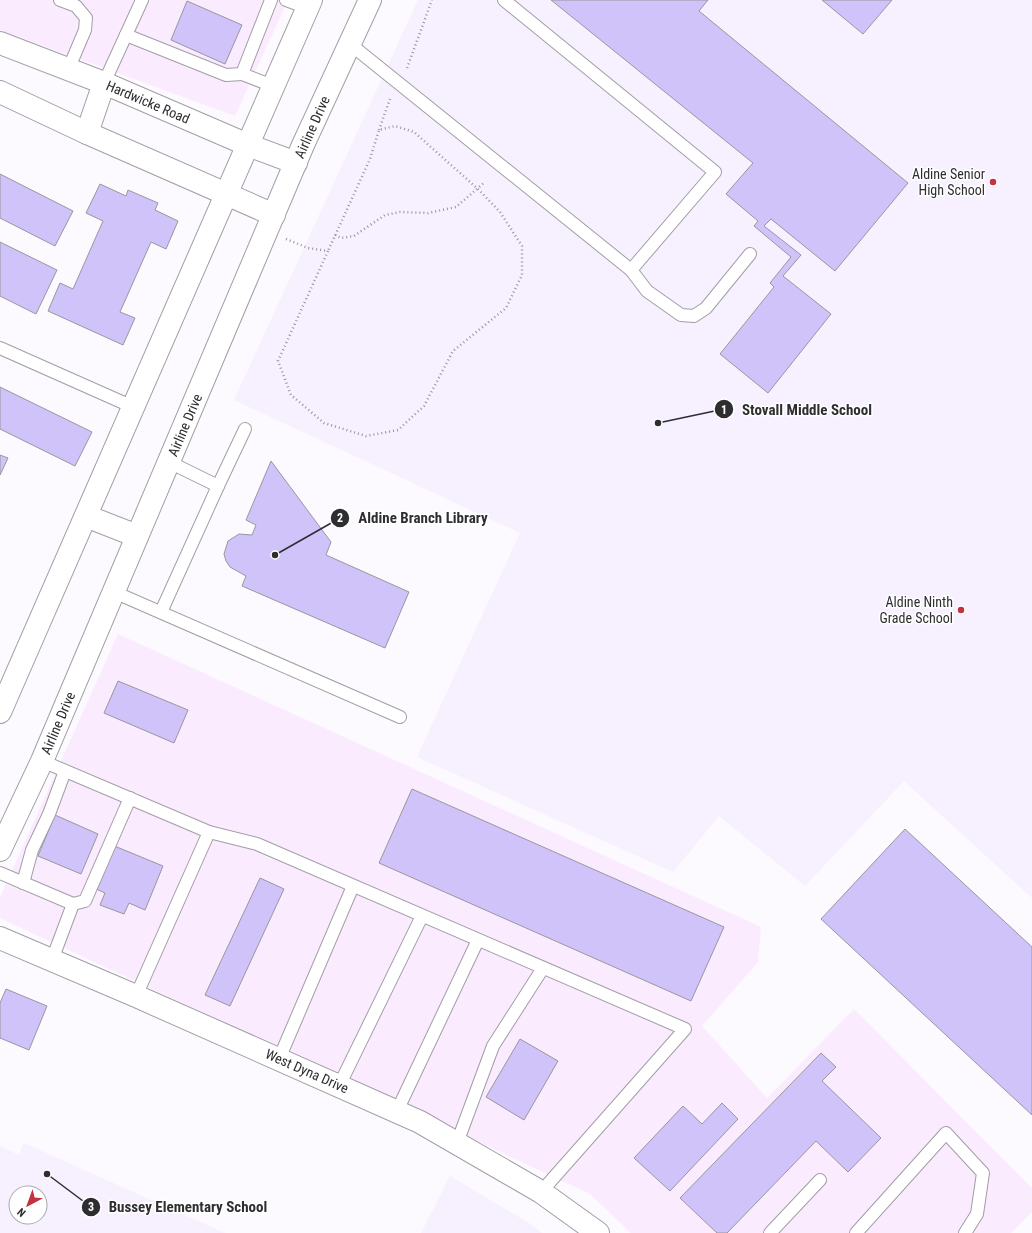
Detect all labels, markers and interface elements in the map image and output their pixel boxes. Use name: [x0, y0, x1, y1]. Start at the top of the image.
street label: Hardwicke Road: [104, 77, 192, 127]
street label: Airline Drive: [291, 93, 333, 161]
place label: Aldine Senior High School: [912, 166, 985, 198]
marker: Aldine Senior High School: [988, 177, 998, 187]
street label: Airline Drive: [165, 391, 206, 459]
callout: Stovall Middle School: [714, 396, 880, 423]
text: Stovall Middle School: [742, 401, 872, 419]
text: 1: [721, 403, 727, 417]
callout: Aldine Branch Library: [330, 504, 495, 531]
text: Aldine Branch Library: [358, 509, 488, 527]
text: 2: [337, 511, 343, 525]
place label: Aldine Ninth Grade School: [880, 594, 953, 626]
marker: Aldine Ninth Grade School: [956, 605, 966, 615]
street label: Airline Drive: [38, 689, 79, 757]
street label: West Dyna Drive: [263, 1046, 351, 1097]
north arrow: [8, 1185, 48, 1225]
callout: Bussey Elementary School: [81, 1193, 276, 1220]
text: Bussey Elementary School: [109, 1198, 267, 1216]
text: 3: [88, 1200, 94, 1214]
text: N: [15, 1205, 29, 1219]

